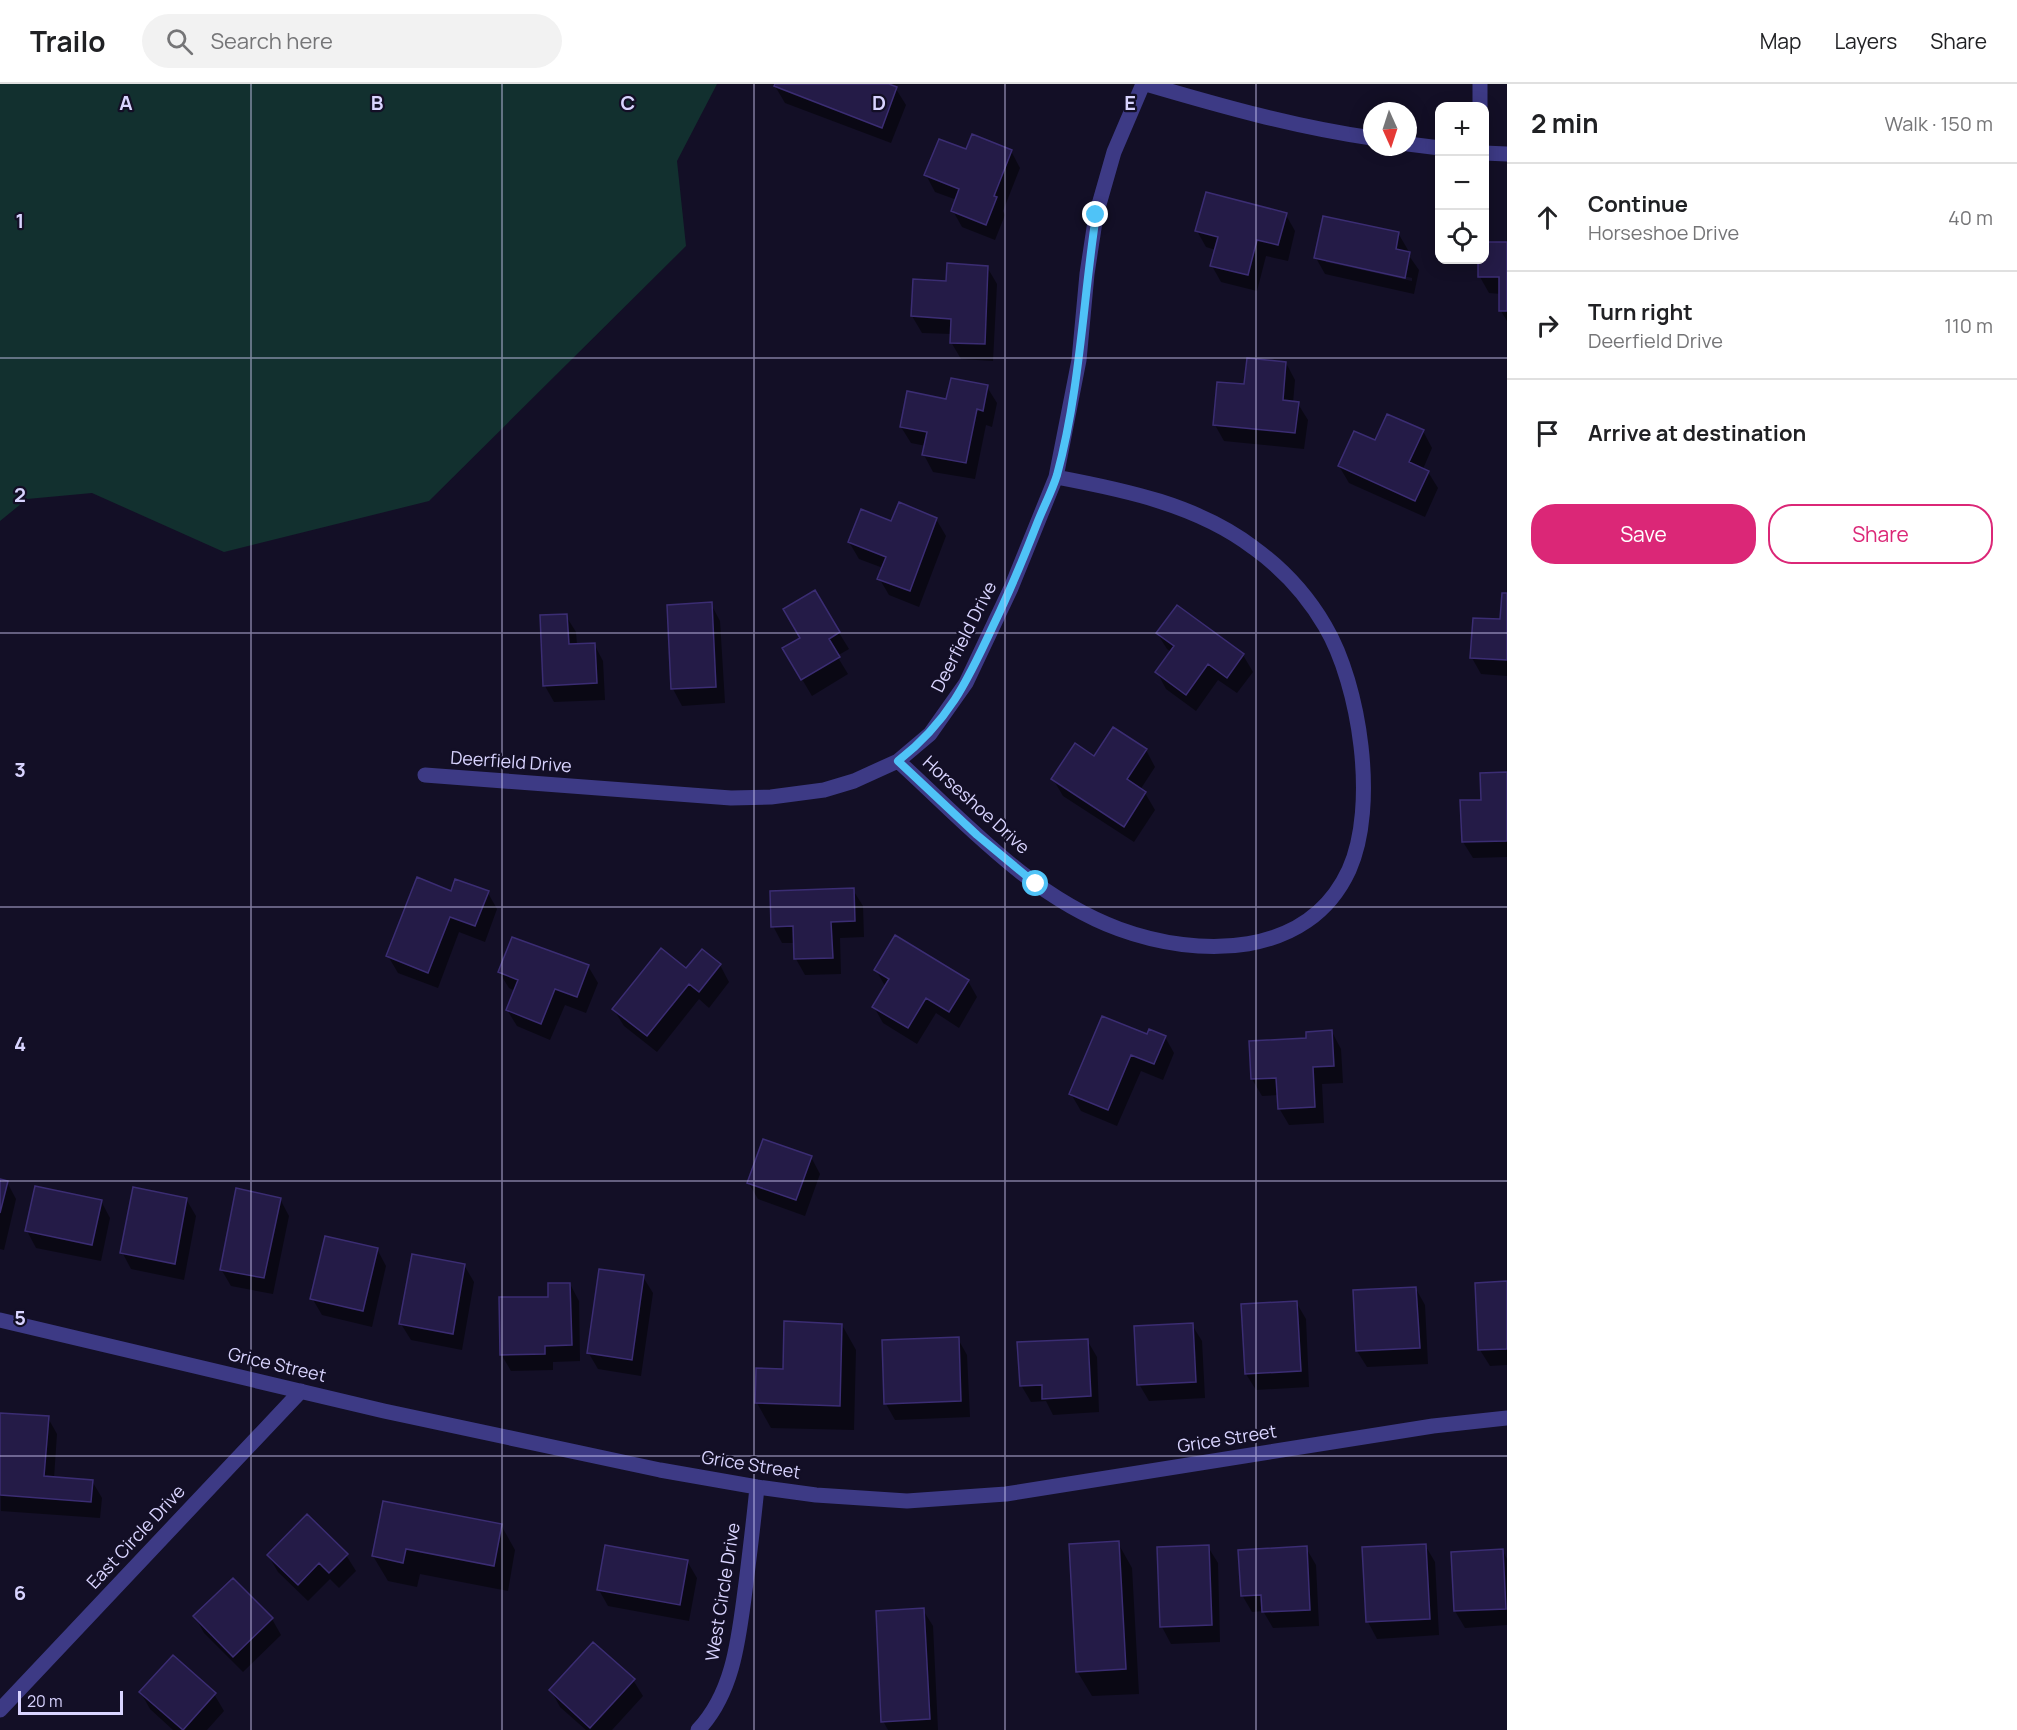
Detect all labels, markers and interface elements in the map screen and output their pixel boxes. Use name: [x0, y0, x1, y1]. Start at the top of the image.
search box: [142, 14, 562, 68]
text: Trailo: [30, 22, 106, 60]
icon: search: [163, 25, 196, 58]
text: Search here: [211, 26, 333, 56]
text: Map: [1760, 27, 1801, 55]
text: Layers: [1834, 27, 1897, 55]
text: Share: [1930, 27, 1987, 55]
text: A: [119, 89, 133, 116]
text: B: [371, 89, 384, 116]
text: C: [621, 89, 635, 116]
text: D: [872, 89, 886, 116]
text: E: [1124, 89, 1136, 116]
north arrow: [1363, 102, 1417, 156]
map controls: [1435, 102, 1489, 264]
button: +: [1435, 102, 1489, 156]
text: 2 min: [1531, 105, 1599, 141]
text: Walk · 150 m: [1884, 110, 1993, 137]
button: −: [1435, 156, 1489, 210]
text: Continue: [1588, 189, 1688, 219]
route end: [1082, 201, 1108, 227]
icon: ahead: [1531, 201, 1564, 234]
text: 40 m: [1948, 204, 1993, 231]
text: 1: [16, 207, 24, 234]
button: locate: [1435, 210, 1489, 264]
text: Horseshoe Drive: [1588, 219, 1739, 246]
text: Turn right: [1588, 297, 1693, 327]
icon: right: [1531, 309, 1564, 342]
text: 110 m: [1944, 312, 1993, 339]
text: Deerfield Drive: [1588, 327, 1723, 354]
icon: arrive: [1531, 417, 1564, 450]
text: Arrive at destination: [1588, 418, 1806, 448]
text: 2: [14, 481, 26, 508]
button: Save: [1531, 504, 1756, 564]
button: Share: [1768, 504, 1993, 564]
street label: Deerfield Drive: [925, 577, 1001, 696]
street label: Deerfield Drive: [450, 745, 573, 777]
street label: Horseshoe Drive: [918, 750, 1035, 859]
text: 3: [14, 756, 26, 783]
route start: [1022, 870, 1048, 896]
text: 4: [14, 1030, 26, 1057]
text: 5: [14, 1304, 26, 1331]
street label: Grice Street: [226, 1341, 329, 1387]
street label: Grice Street: [1176, 1418, 1278, 1458]
street label: Grice Street: [700, 1444, 802, 1484]
street label: East Circle Drive: [81, 1479, 190, 1594]
street label: West Circle Drive: [699, 1521, 745, 1663]
text: 6: [14, 1579, 26, 1606]
scale bar: [18, 1688, 123, 1716]
text: 20 m: [27, 1690, 63, 1712]

